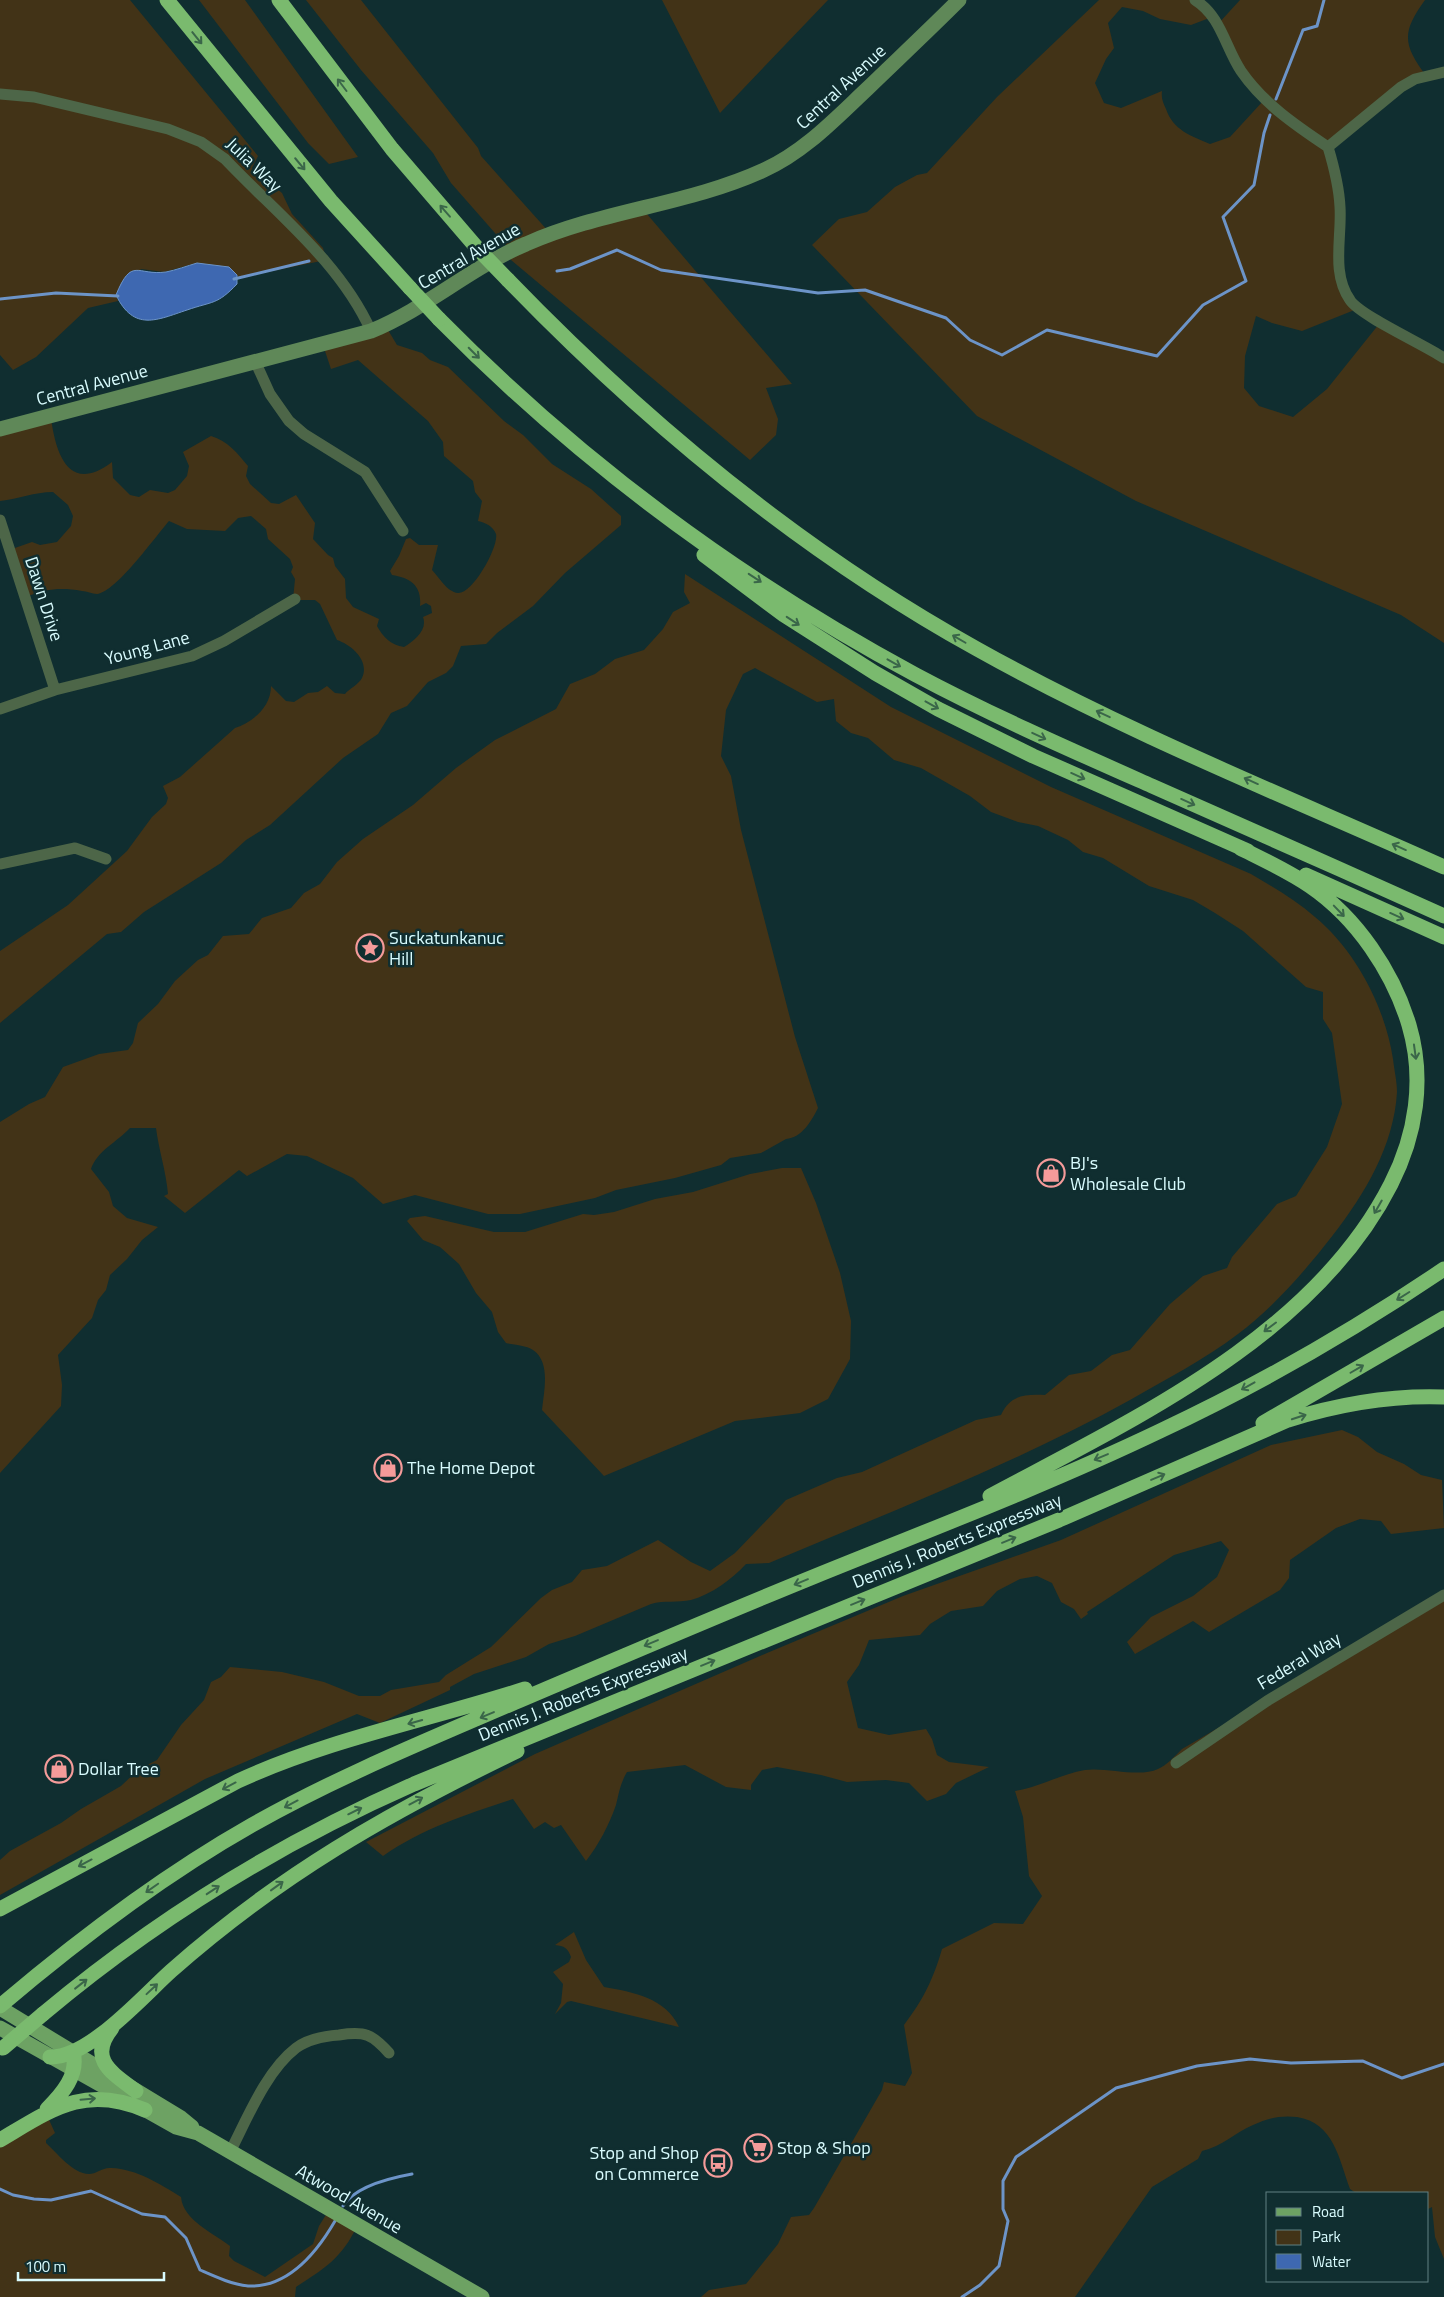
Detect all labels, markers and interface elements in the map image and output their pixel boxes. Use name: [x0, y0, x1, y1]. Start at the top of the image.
one-way arrow: [192, 31, 203, 44]
street label: Central Avenue: [790, 38, 892, 135]
one-way arrow: [337, 79, 348, 92]
street label: Julia Way: [220, 131, 289, 199]
one-way arrow: [295, 157, 306, 170]
one-way arrow: [439, 205, 450, 218]
street label: Central Avenue: [413, 215, 525, 296]
one-way arrow: [468, 347, 480, 359]
street label: Central Avenue: [33, 357, 151, 412]
street label: Dawn Drive: [18, 553, 71, 645]
one-way arrow: [748, 573, 762, 583]
one-way arrow: [786, 616, 800, 626]
street label: Young Lane: [101, 623, 192, 672]
one-way arrow: [951, 634, 966, 644]
one-way arrow: [886, 658, 901, 668]
one-way arrow: [924, 701, 939, 711]
one-way arrow: [1096, 708, 1111, 718]
one-way arrow: [1031, 731, 1046, 741]
one-way arrow: [1070, 772, 1085, 782]
one-way arrow: [1244, 775, 1259, 785]
one-way arrow: [1180, 797, 1195, 807]
one-way arrow: [1392, 841, 1407, 851]
one-way arrow: [1333, 905, 1345, 918]
one-way arrow: [1389, 912, 1404, 921]
place label: Suckatunkanuc Hill: [389, 924, 504, 972]
place icon: Suckatunkanuc Hill: [355, 933, 385, 963]
one-way arrow: [1410, 1044, 1420, 1060]
place label: BJ's Wholesale Club: [1070, 1149, 1186, 1197]
shop icon: BJ's Wholesale Club: [1036, 1158, 1066, 1188]
one-way arrow: [1373, 1200, 1383, 1214]
one-way arrow: [1397, 1291, 1411, 1301]
one-way arrow: [1264, 1322, 1277, 1333]
one-way arrow: [1349, 1364, 1363, 1374]
one-way arrow: [1241, 1382, 1255, 1392]
one-way arrow: [1291, 1412, 1306, 1421]
shop icon: The Home Depot: [373, 1453, 403, 1483]
place label: The Home Depot: [407, 1454, 535, 1481]
one-way arrow: [1094, 1454, 1109, 1463]
one-way arrow: [1150, 1472, 1165, 1481]
street label: Dennis J. Roberts Expressway: [848, 1486, 1066, 1595]
one-way arrow: [1001, 1535, 1016, 1544]
one-way arrow: [794, 1578, 810, 1587]
one-way arrow: [850, 1596, 865, 1606]
street label: Federal Way: [1252, 1625, 1346, 1696]
street label: Dennis J. Roberts Expressway: [474, 1639, 692, 1748]
one-way arrow: [644, 1639, 659, 1649]
one-way arrow: [700, 1658, 715, 1668]
one-way arrow: [479, 1711, 494, 1720]
one-way arrow: [407, 1718, 423, 1727]
shop icon: Dollar Tree: [44, 1754, 74, 1784]
place label: Dollar Tree: [78, 1755, 159, 1782]
one-way arrow: [221, 1781, 236, 1791]
one-way arrow: [408, 1796, 423, 1806]
one-way arrow: [284, 1800, 299, 1809]
one-way arrow: [347, 1805, 362, 1815]
one-way arrow: [79, 1859, 93, 1869]
one-way arrow: [270, 1881, 284, 1891]
one-way arrow: [145, 1883, 159, 1893]
one-way arrow: [206, 1884, 220, 1894]
one-way arrow: [74, 1978, 87, 1989]
one-way arrow: [145, 1983, 158, 1995]
one-way arrow: [79, 2094, 95, 2104]
supermarket icon: Stop & Shop: [743, 2133, 773, 2163]
place label: Stop & Shop: [777, 2134, 871, 2161]
place label: Stop and Shop on Commerce: [590, 2139, 699, 2187]
bus stop icon: Stop and Shop on Commerce: [703, 2148, 733, 2178]
street label: Atwood Avenue: [291, 2157, 408, 2240]
legend: [1266, 2192, 1429, 2282]
text: Road: [1312, 2200, 1344, 2223]
text: Park: [1312, 2225, 1341, 2248]
scale bar: [18, 2250, 164, 2282]
text: Water: [1312, 2250, 1351, 2273]
text: 100 m: [25, 2255, 66, 2278]

